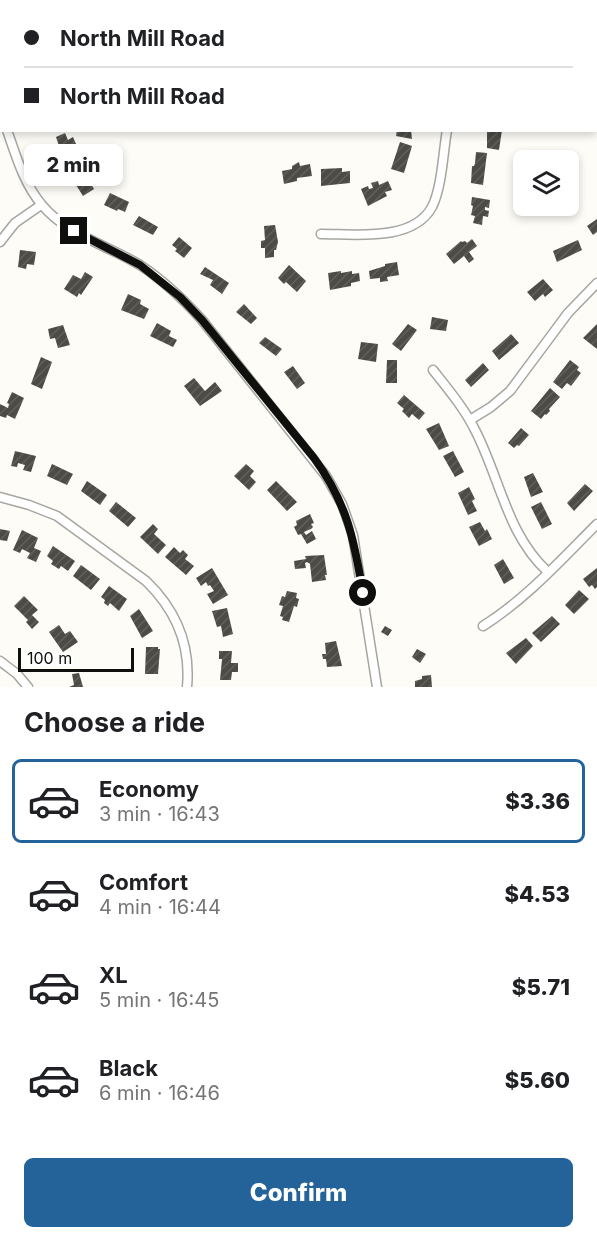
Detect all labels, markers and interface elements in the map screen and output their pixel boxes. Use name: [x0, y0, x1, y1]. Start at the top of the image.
text: North Mill Road: [60, 25, 225, 51]
text: North Mill Road: [60, 83, 225, 109]
callout: 2 min: [25, 144, 124, 186]
map controls: [513, 150, 579, 216]
button: layers: [513, 150, 579, 216]
text: 2 min: [46, 153, 101, 177]
route end: [60, 217, 87, 244]
route start: [349, 579, 376, 606]
scale bar: [18, 645, 134, 672]
text: 100 m: [27, 648, 72, 668]
text: Choose a ride: [24, 706, 205, 739]
icon: car: [27, 774, 81, 828]
text: Economy: [99, 776, 199, 802]
text: $3.36: [505, 788, 570, 814]
text: 3 min · 16:43: [99, 802, 220, 826]
icon: car: [27, 867, 81, 921]
text: Comfort: [99, 869, 188, 895]
text: $4.53: [505, 881, 570, 907]
text: 4 min · 16:44: [99, 895, 221, 919]
icon: car: [27, 960, 81, 1014]
text: XL: [99, 962, 128, 988]
text: $5.71: [512, 974, 570, 1000]
text: 5 min · 16:45: [99, 988, 219, 1012]
icon: car: [27, 1053, 81, 1107]
text: Black: [99, 1055, 158, 1081]
text: $5.60: [505, 1067, 570, 1093]
text: 6 min · 16:46: [99, 1081, 220, 1105]
button: Confirm: [24, 1158, 573, 1227]

